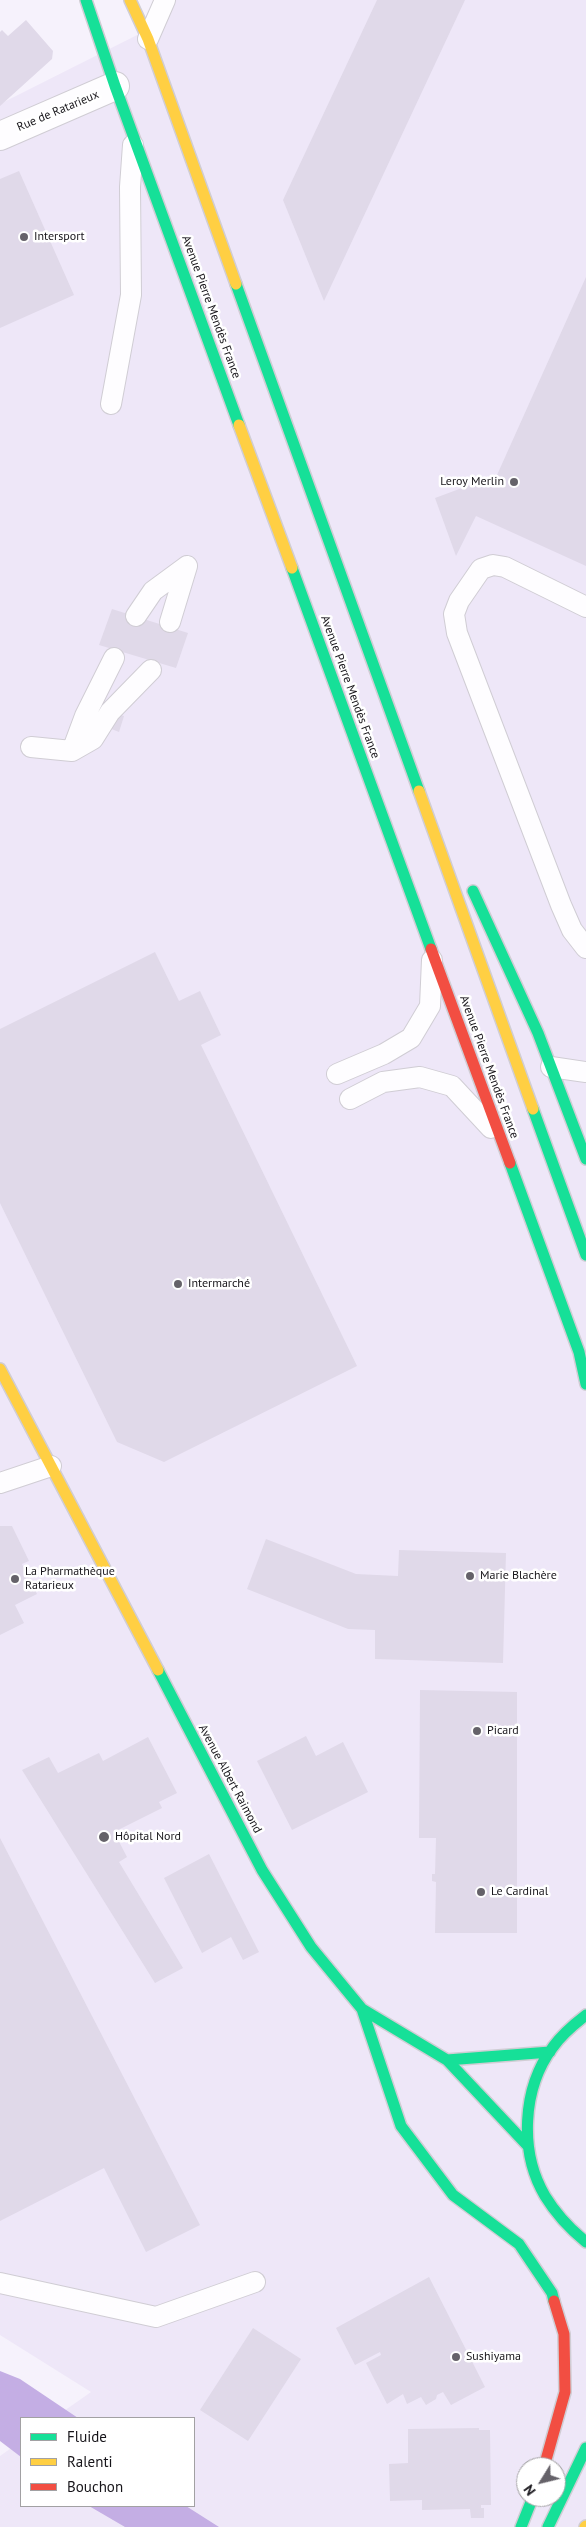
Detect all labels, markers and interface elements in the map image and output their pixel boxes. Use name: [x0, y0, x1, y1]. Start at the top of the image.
street label: Rue de Ratarieux: [15, 87, 101, 135]
place label: Intersport: [34, 230, 85, 244]
marker: Intersport: [18, 231, 30, 243]
street label: Avenue Pierre Mendès France: [178, 234, 244, 380]
place label: Leroy Merlin: [440, 475, 504, 489]
marker: Leroy Merlin: [508, 476, 520, 488]
street label: Avenue Pierre Mendès France: [317, 614, 383, 760]
street label: Avenue Pierre Mendès France: [456, 994, 522, 1140]
place label: Intermarché: [188, 1277, 250, 1291]
marker: Intermarché: [172, 1278, 184, 1290]
place label: La Pharmathèque Ratarieux: [25, 1565, 115, 1593]
place label: Marie Blachère: [480, 1569, 557, 1583]
marker: Marie Blachère: [464, 1570, 476, 1582]
marker: La Pharmathèque Ratarieux: [9, 1573, 21, 1585]
street label: Avenue Albert Raimond: [195, 1722, 265, 1836]
place label: Picard: [487, 1724, 519, 1738]
marker: Picard: [471, 1725, 483, 1737]
marker: Hôpital Nord: [97, 1830, 111, 1844]
place label: Hôpital Nord: [115, 1830, 181, 1844]
place label: Le Cardinal: [491, 1885, 548, 1899]
marker: Le Cardinal: [475, 1886, 487, 1898]
place label: Sushiyama: [466, 2350, 521, 2364]
marker: Sushiyama: [450, 2351, 462, 2363]
legend: [20, 2417, 195, 2507]
text: Fluide: [67, 2427, 107, 2446]
text: Ralenti: [67, 2452, 113, 2471]
north arrow: [516, 2457, 566, 2507]
text: Bouchon: [67, 2477, 123, 2496]
text: N: [520, 2481, 540, 2499]

